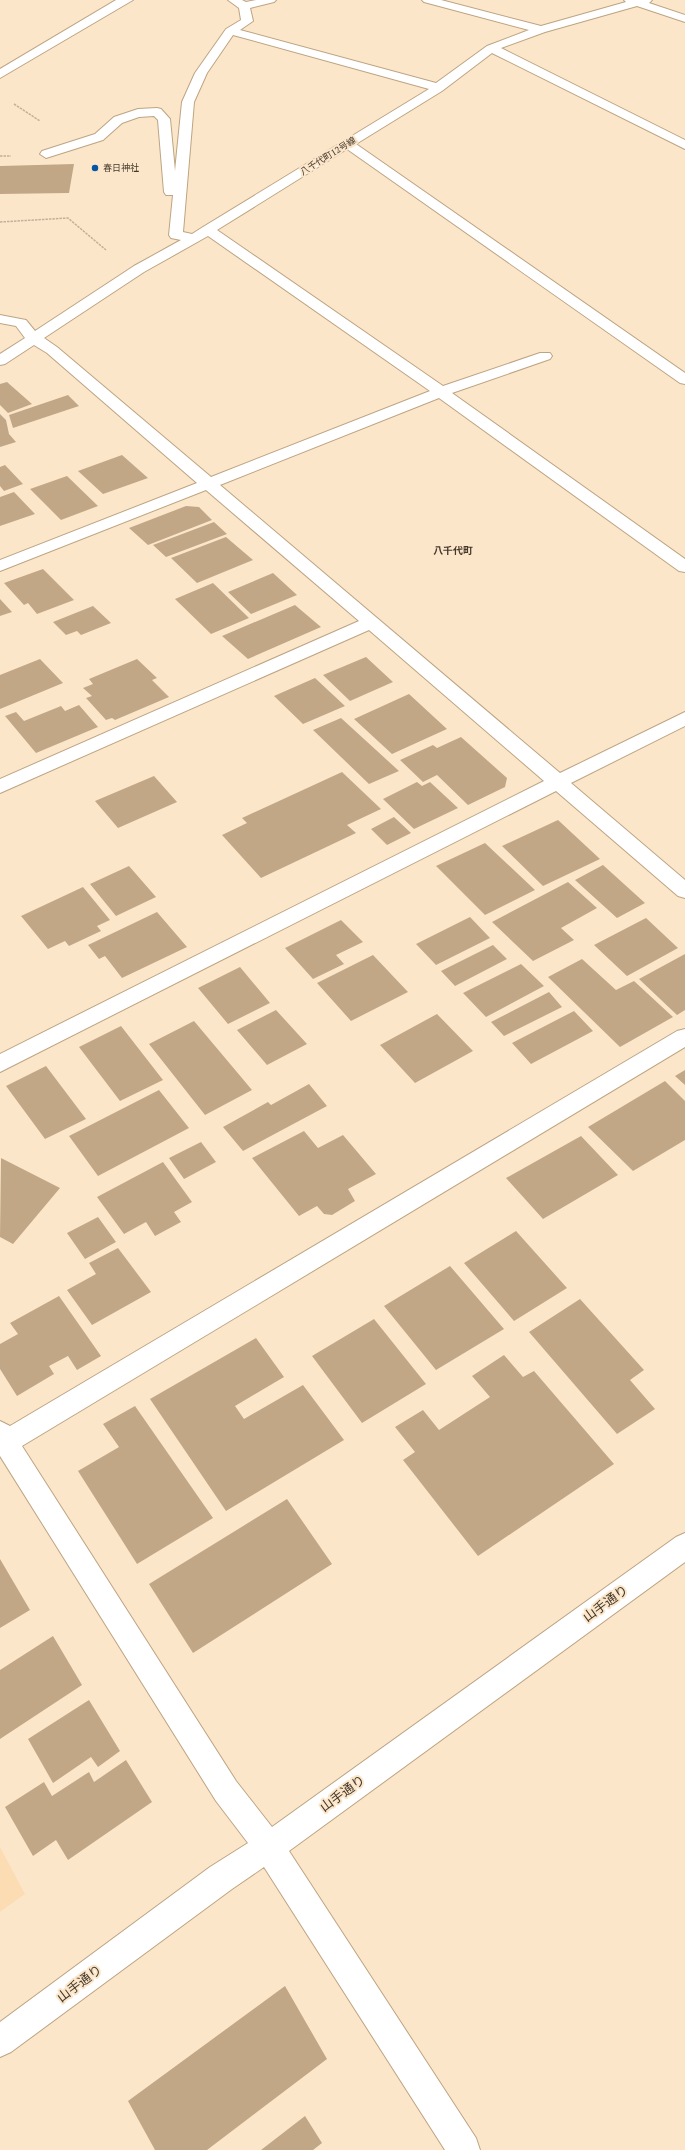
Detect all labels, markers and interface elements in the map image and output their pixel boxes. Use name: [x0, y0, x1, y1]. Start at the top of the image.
street label: 八千代町12号線: [298, 134, 359, 178]
place label: 春日神社: [103, 162, 139, 174]
marker: 春日神社: [90, 163, 100, 173]
district label: 八千代町: [433, 544, 473, 557]
street label: 山手通り: [579, 1580, 631, 1626]
street label: 山手通り: [316, 1770, 368, 1816]
street label: 山手通り: [53, 1960, 105, 2006]

